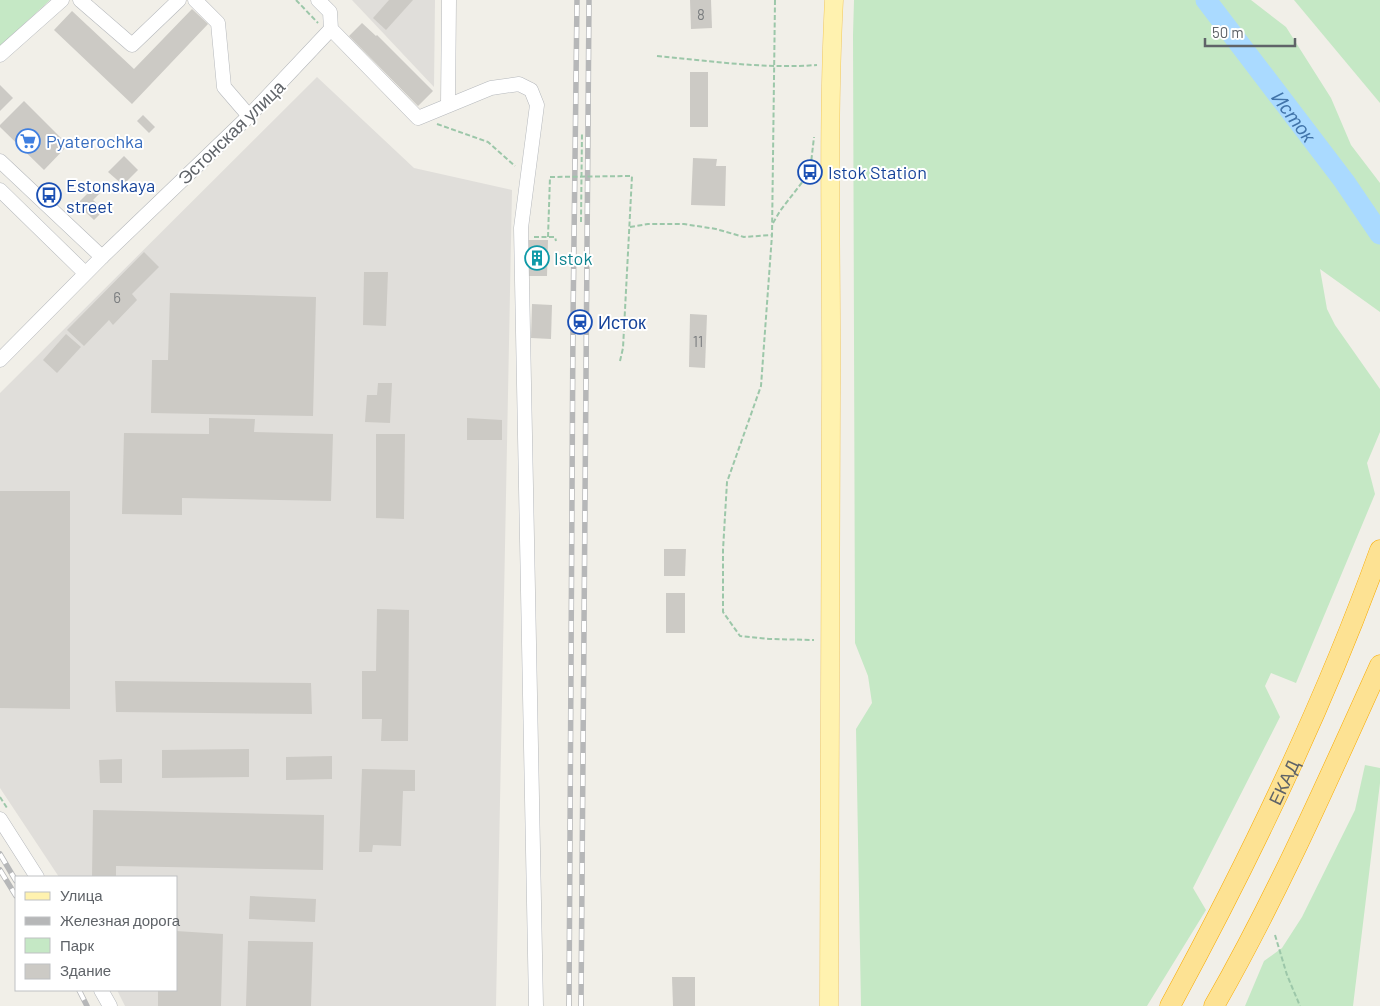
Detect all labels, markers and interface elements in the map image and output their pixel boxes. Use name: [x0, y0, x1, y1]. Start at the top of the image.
house number: 8: [697, 5, 705, 23]
scale bar: [1205, 15, 1295, 47]
text: 50 m: [1212, 23, 1244, 41]
street label: Эстонская улица: [173, 75, 290, 189]
water label: Исток: [1268, 86, 1322, 147]
supermarket icon: Pyaterochka: [15, 128, 41, 154]
place label: Pyaterochka: [46, 130, 143, 152]
bus stop icon: Istok Station: [797, 159, 823, 185]
place label: Istok Station: [828, 161, 927, 183]
place label: Estonskaya street: [66, 174, 155, 217]
bus stop icon: Estonskaya street: [36, 182, 62, 208]
building icon: Istok: [524, 245, 550, 271]
place label: Istok: [554, 247, 592, 269]
house number: 6: [113, 288, 121, 306]
station icon: Исток: [567, 309, 593, 335]
place label: Исток: [598, 311, 646, 333]
house number: 11: [693, 332, 703, 350]
street label: ЕКАД: [1264, 756, 1304, 808]
legend: [15, 876, 178, 991]
text: Улица: [60, 886, 103, 904]
text: Железная дорога: [60, 911, 181, 929]
text: Парк: [60, 936, 94, 954]
text: Здание: [60, 961, 111, 979]

